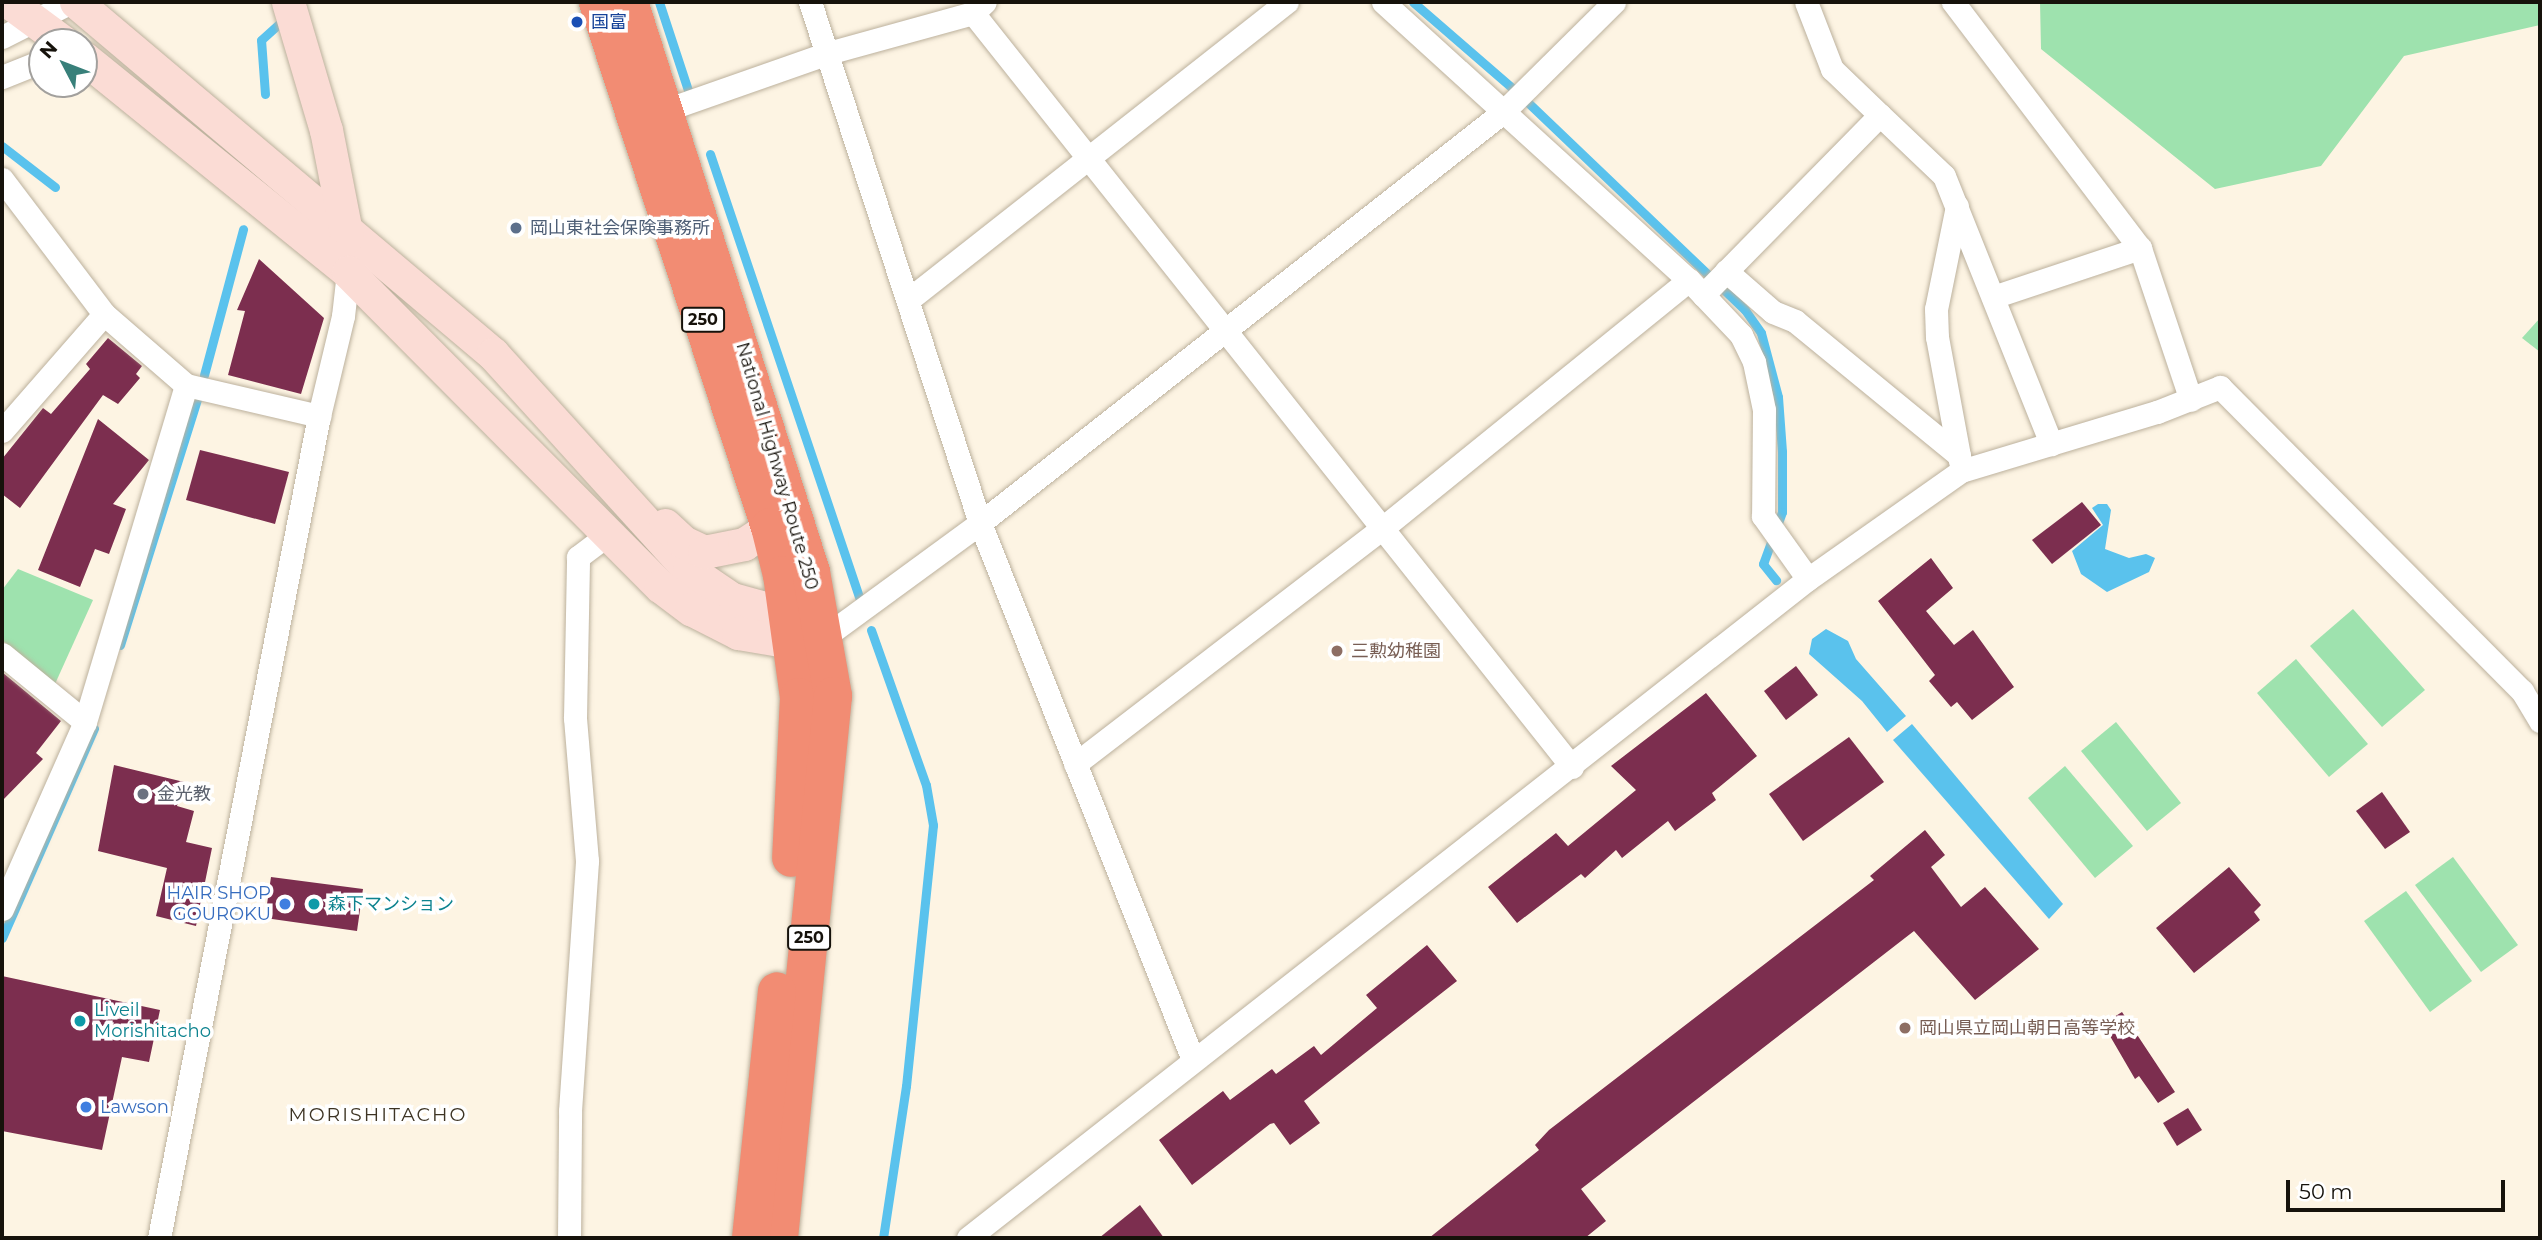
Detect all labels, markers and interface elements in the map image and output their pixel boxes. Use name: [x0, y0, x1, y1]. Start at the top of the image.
place label: 国富: [591, 11, 627, 33]
marker: 国富: [569, 14, 585, 30]
north arrow: [28, 28, 98, 98]
text: N: [35, 37, 62, 63]
place label: 岡山東社会保険事務所: [530, 217, 710, 239]
marker: 岡山東社会保険事務所: [508, 220, 524, 236]
road number: 250: [680, 308, 726, 332]
street label: National Highway Route 250: [731, 340, 823, 592]
place label: 三勲幼稚園: [1351, 640, 1441, 662]
marker: 三勲幼稚園: [1329, 643, 1345, 659]
place label: 金光教: [157, 783, 211, 805]
marker: 金光教: [135, 786, 151, 802]
place label: HAIR SHOP GOUROKU: [167, 883, 271, 926]
place label: 森下マンション: [328, 893, 454, 915]
marker: HAIR SHOP GOUROKU: [277, 896, 293, 912]
marker: 森下マンション: [306, 896, 322, 912]
road number: 250: [786, 926, 832, 950]
place label: Liveil Morishitacho: [94, 1000, 211, 1042]
marker: Liveil Morishitacho: [72, 1013, 88, 1029]
place label: 岡山県立岡山朝日高等学校: [1919, 1017, 2135, 1039]
marker: 岡山県立岡山朝日高等学校: [1897, 1020, 1913, 1036]
place label: Lawson: [100, 1096, 169, 1118]
marker: Lawson: [78, 1099, 94, 1115]
district label: MORISHITACHO: [290, 1104, 466, 1126]
scale bar: [2290, 1166, 2509, 1210]
text: 50 m: [2299, 1179, 2353, 1204]

